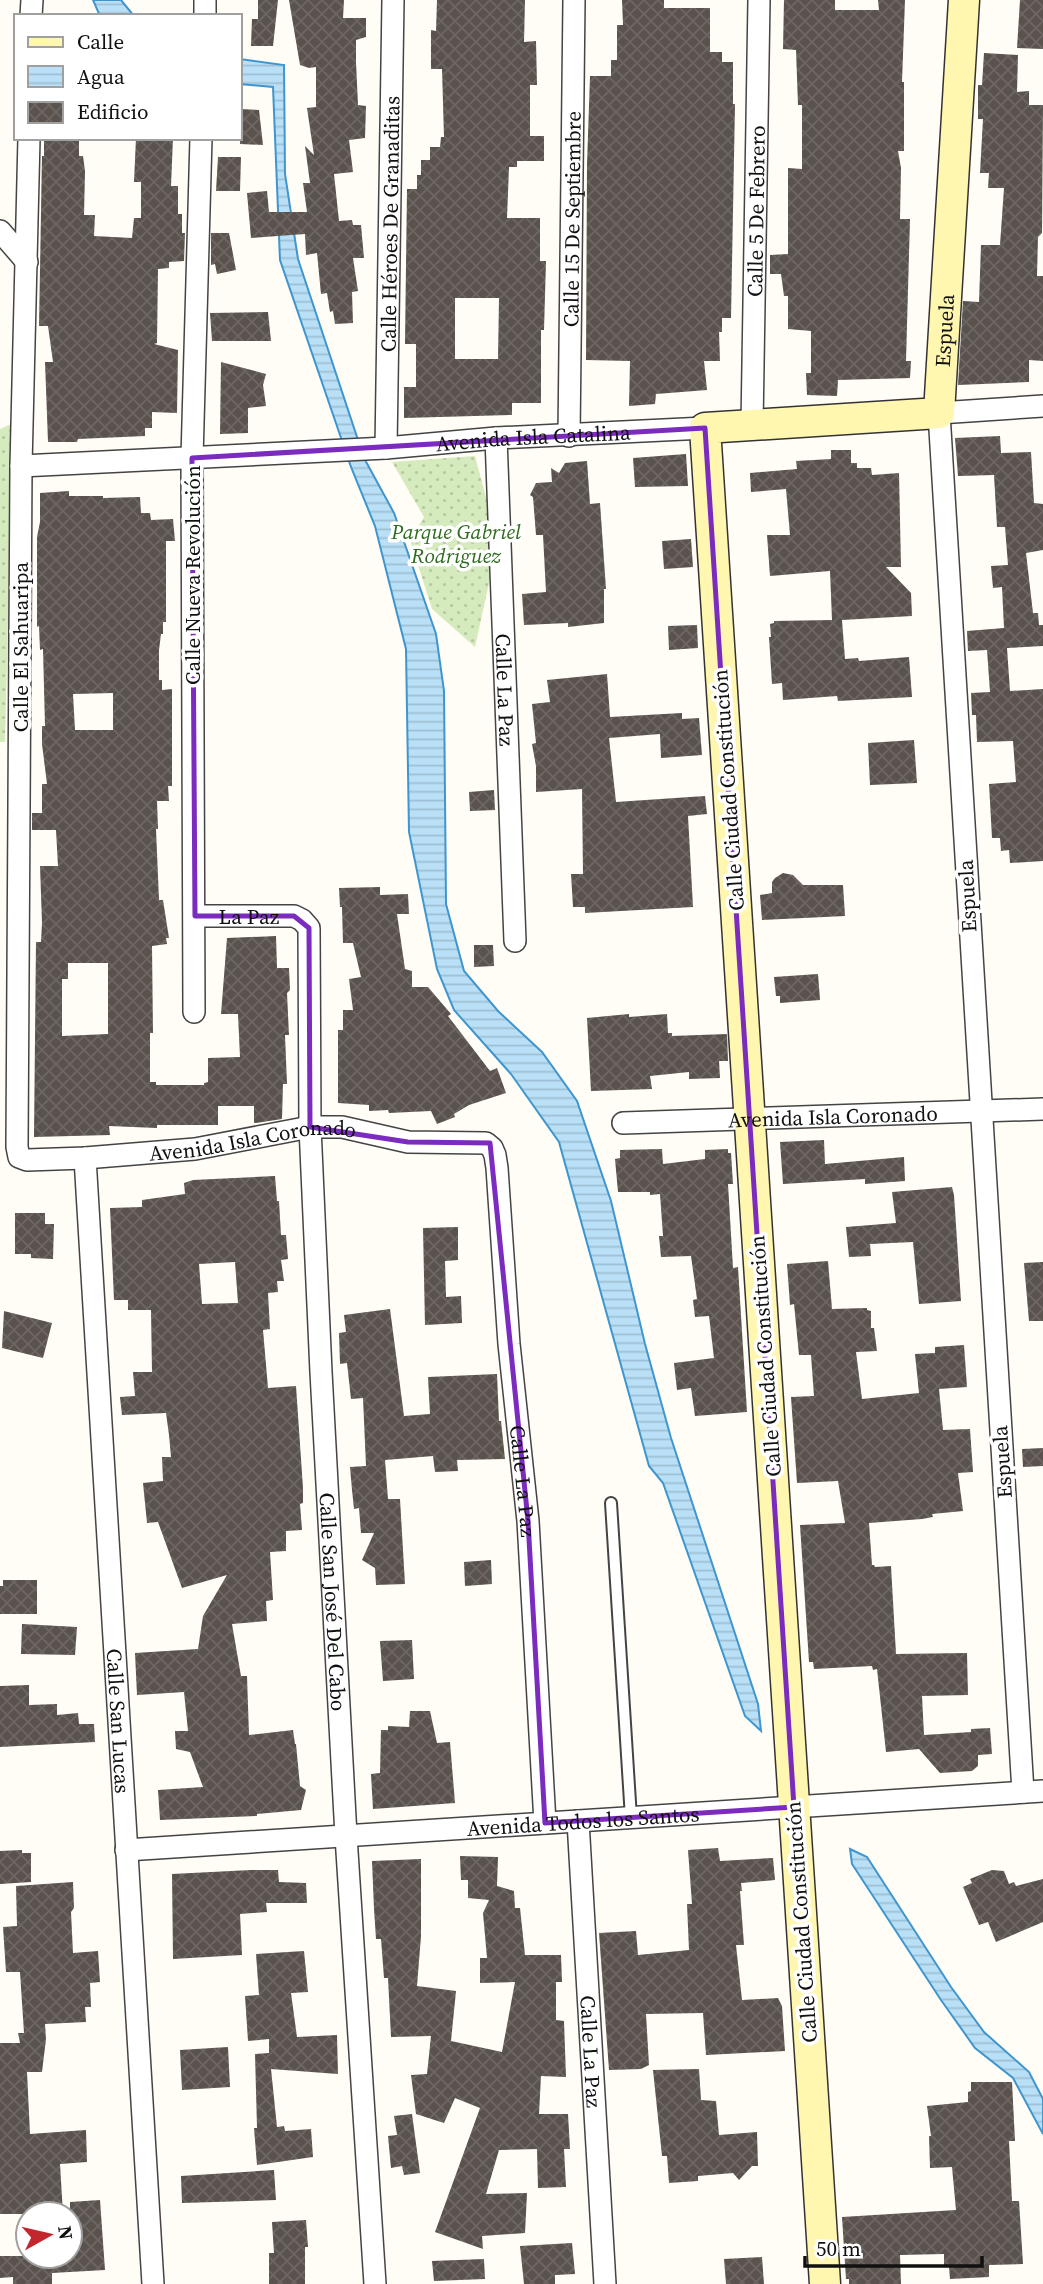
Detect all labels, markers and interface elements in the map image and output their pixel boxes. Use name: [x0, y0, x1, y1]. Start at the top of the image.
legend: [14, 14, 242, 140]
text: Calle: [77, 27, 124, 56]
text: Agua: [77, 62, 125, 91]
street label: Calle Héroes De Granaditas: [373, 96, 406, 352]
text: Edificio: [77, 97, 149, 126]
street label: Calle 15 De Septiembre: [556, 111, 587, 327]
street label: Calle 5 De Febrero: [740, 125, 771, 297]
street label: Espuela: [927, 293, 961, 368]
street label: Avenida Isla Catalina: [434, 417, 632, 458]
street label: Calle Nueva Revolución: [178, 465, 207, 685]
park label: Parque Gabriel Rodriguez: [390, 517, 521, 570]
street label: Calle El Sahuaripa: [6, 561, 35, 732]
street label: Calle La Paz: [489, 633, 522, 747]
street label: Calle Ciudad Constitución: [705, 668, 751, 912]
street label: Espuela: [951, 859, 983, 933]
street label: La Paz: [219, 902, 280, 931]
street label: Avenida Isla Coronado: [728, 1098, 938, 1134]
street label: Avenida Isla Coronado: [148, 1113, 359, 1167]
street label: Calle Ciudad Constitución: [742, 1234, 788, 1478]
street label: Calle La Paz: [503, 1424, 543, 1539]
street label: Espuela: [985, 1424, 1019, 1499]
street label: Calle San José Del Cabo: [313, 1492, 354, 1712]
street label: Calle San Lucas: [100, 1648, 138, 1794]
street label: Avenida Todos los Santos: [466, 1799, 700, 1843]
street label: Calle Ciudad Constitución: [778, 1800, 824, 2044]
street label: Calle La Paz: [574, 1994, 609, 2109]
north arrow: [14, 2200, 84, 2270]
text: N: [52, 2224, 80, 2241]
scale bar: [805, 2224, 982, 2268]
text: 50 m: [816, 2234, 861, 2263]

